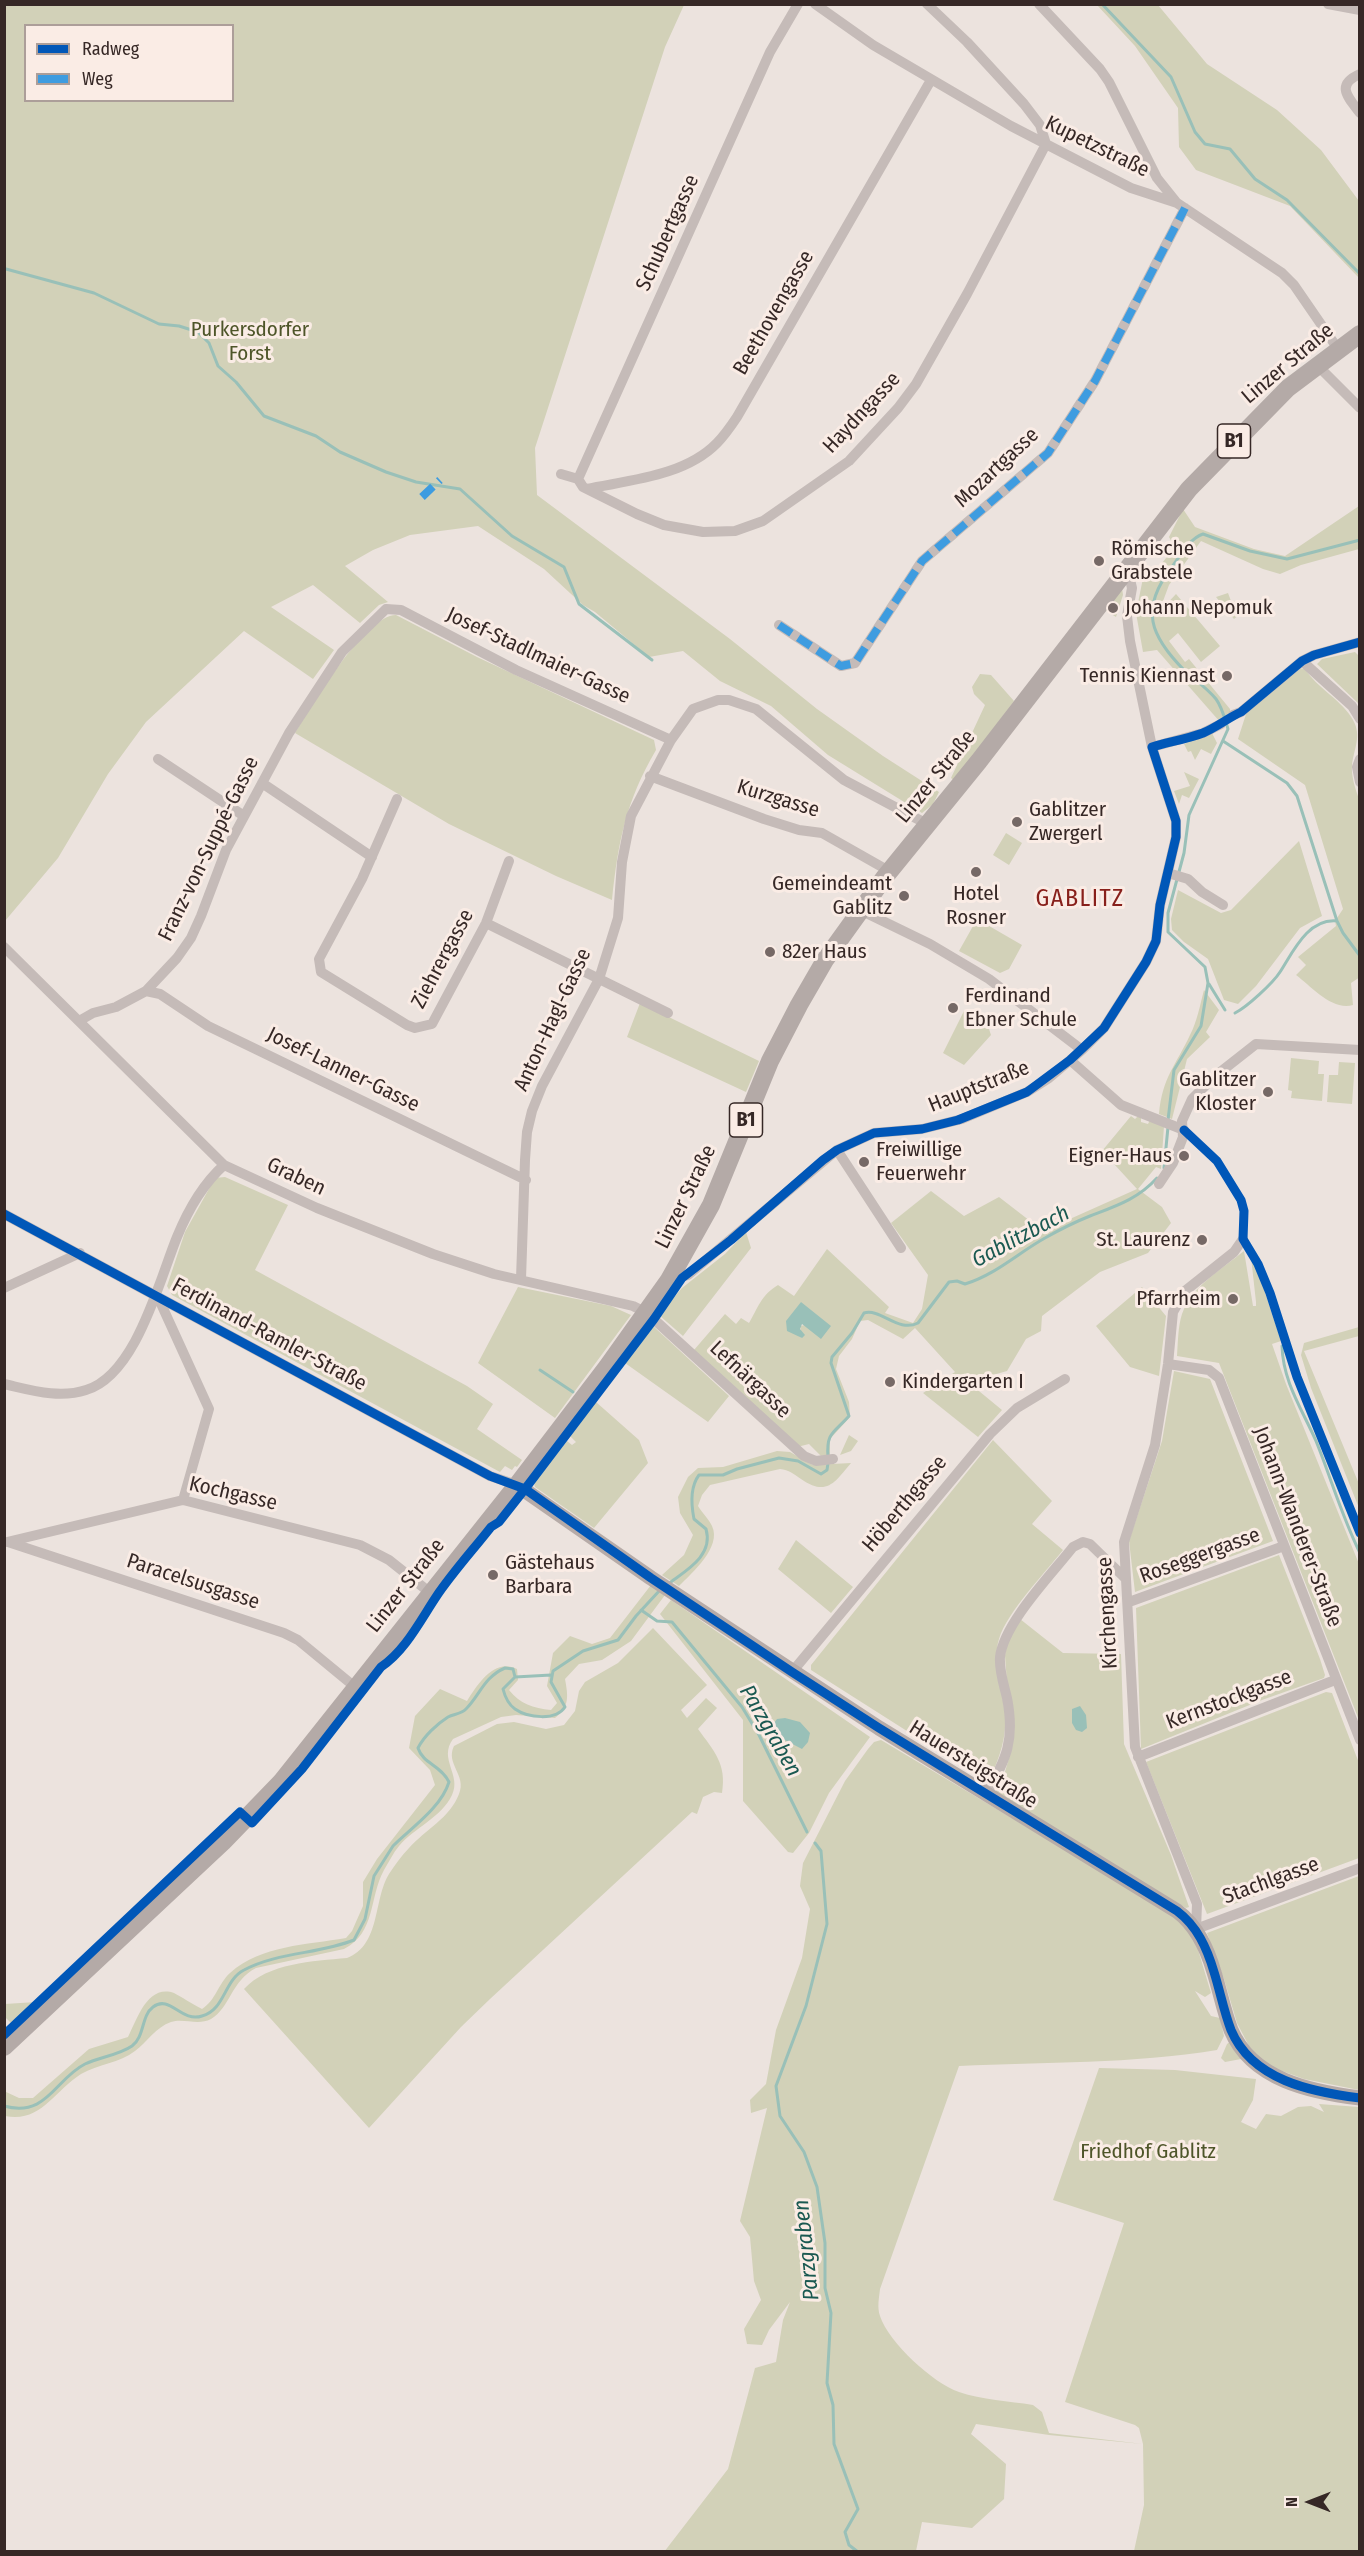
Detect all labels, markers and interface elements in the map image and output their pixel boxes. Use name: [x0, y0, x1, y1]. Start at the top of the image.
legend: [24, 24, 234, 102]
text: Radweg: [82, 38, 139, 60]
text: Weg: [82, 68, 113, 90]
street label: Kupetzstraße: [1041, 111, 1153, 183]
street label: Schubertgasse: [631, 171, 705, 295]
street label: Beethovengasse: [728, 246, 820, 380]
park label: Purkersdorfer Forst: [191, 317, 309, 367]
street label: Linzer Straße: [1237, 318, 1339, 410]
street label: Haydngasse: [818, 367, 906, 459]
street label: Mozartgasse: [950, 423, 1044, 513]
road number: B1: [1218, 424, 1250, 458]
place label: Römische Grabstele: [1111, 536, 1194, 586]
marker: Römische Grabstele: [1092, 554, 1106, 568]
place label: Johann Nepomuk: [1125, 595, 1272, 621]
marker: Johann Nepomuk: [1106, 601, 1120, 615]
street label: Josef-Stadlmaier-Gasse: [442, 602, 634, 710]
place label: Tennis Kiennast: [1080, 663, 1215, 689]
marker: Tennis Kiennast: [1220, 669, 1234, 683]
street label: Linzer Straße: [891, 725, 981, 829]
street label: Franz-von-Suppé-Gasse: [153, 753, 265, 945]
street label: Kurzgasse: [734, 775, 822, 823]
place label: Gablitzer Zwergerl: [1029, 797, 1106, 847]
marker: Gablitzer Zwergerl: [1010, 815, 1024, 829]
marker: Hotel Rosner: [969, 865, 983, 879]
place label: Gemeindeamt Gablitz: [772, 871, 892, 921]
place label: Hotel Rosner: [946, 881, 1006, 931]
district label: GABLITZ: [1036, 885, 1124, 913]
marker: Gemeindeamt Gablitz: [897, 889, 911, 903]
street label: Ziehrergasse: [406, 905, 480, 1013]
place label: 82er Haus: [782, 939, 867, 965]
street label: Anton-Hagl-Gasse: [509, 945, 597, 1095]
marker: 82er Haus: [763, 945, 777, 959]
place label: Ferdinand Ebner Schule: [965, 983, 1077, 1033]
marker: Ferdinand Ebner Schule: [946, 1001, 960, 1015]
street label: Josef-Lanner-Gasse: [263, 1022, 423, 1118]
street label: Hauptstraße: [925, 1055, 1033, 1119]
place label: Gablitzer Kloster: [1179, 1067, 1256, 1117]
marker: Gablitzer Kloster: [1261, 1085, 1275, 1099]
road number: B1: [730, 1103, 762, 1137]
place label: Freiwillige Feuerwehr: [876, 1137, 966, 1187]
street label: Linzer Straße: [650, 1141, 722, 1253]
place label: Eigner-Haus: [1068, 1143, 1172, 1169]
marker: Eigner-Haus: [1177, 1149, 1191, 1163]
street label: Graben: [263, 1153, 329, 1201]
marker: Freiwillige Feuerwehr: [857, 1155, 871, 1169]
water label: Gablitzbach: [968, 1200, 1074, 1274]
place label: St. Laurenz: [1096, 1227, 1190, 1253]
marker: St. Laurenz: [1195, 1233, 1209, 1247]
street label: Ferdinand-Ramler-Straße: [168, 1273, 370, 1397]
place label: Pfarrheim: [1136, 1286, 1221, 1312]
marker: Pfarrheim: [1226, 1292, 1240, 1306]
street label: Lefnärgasse: [704, 1336, 796, 1424]
place label: Kindergarten I: [902, 1369, 1024, 1395]
marker: Kindergarten I: [883, 1375, 897, 1389]
street label: Johann-Wanderer-Straße: [1247, 1423, 1347, 1631]
street label: Höberthgasse: [857, 1451, 953, 1557]
street label: Kochgasse: [187, 1472, 279, 1516]
street label: Roseggergasse: [1136, 1523, 1264, 1589]
street label: Linzer Straße: [361, 1534, 451, 1638]
street label: Paracelsusgasse: [123, 1549, 263, 1615]
place label: Gästehaus Barbara: [505, 1550, 594, 1600]
street label: Kirchengasse: [1092, 1556, 1124, 1670]
marker: Gästehaus Barbara: [486, 1568, 500, 1582]
street label: Kernstockgasse: [1163, 1664, 1295, 1736]
water label: Parzgraben: [733, 1681, 807, 1781]
street label: Hauersteigstraße: [904, 1715, 1042, 1815]
street label: Stachlgasse: [1219, 1852, 1323, 1910]
park label: Friedhof Gablitz: [1080, 2139, 1216, 2165]
water label: Parzgraben: [789, 2198, 825, 2302]
north arrow: [1280, 2472, 1340, 2532]
text: N: [1282, 2497, 1301, 2507]

